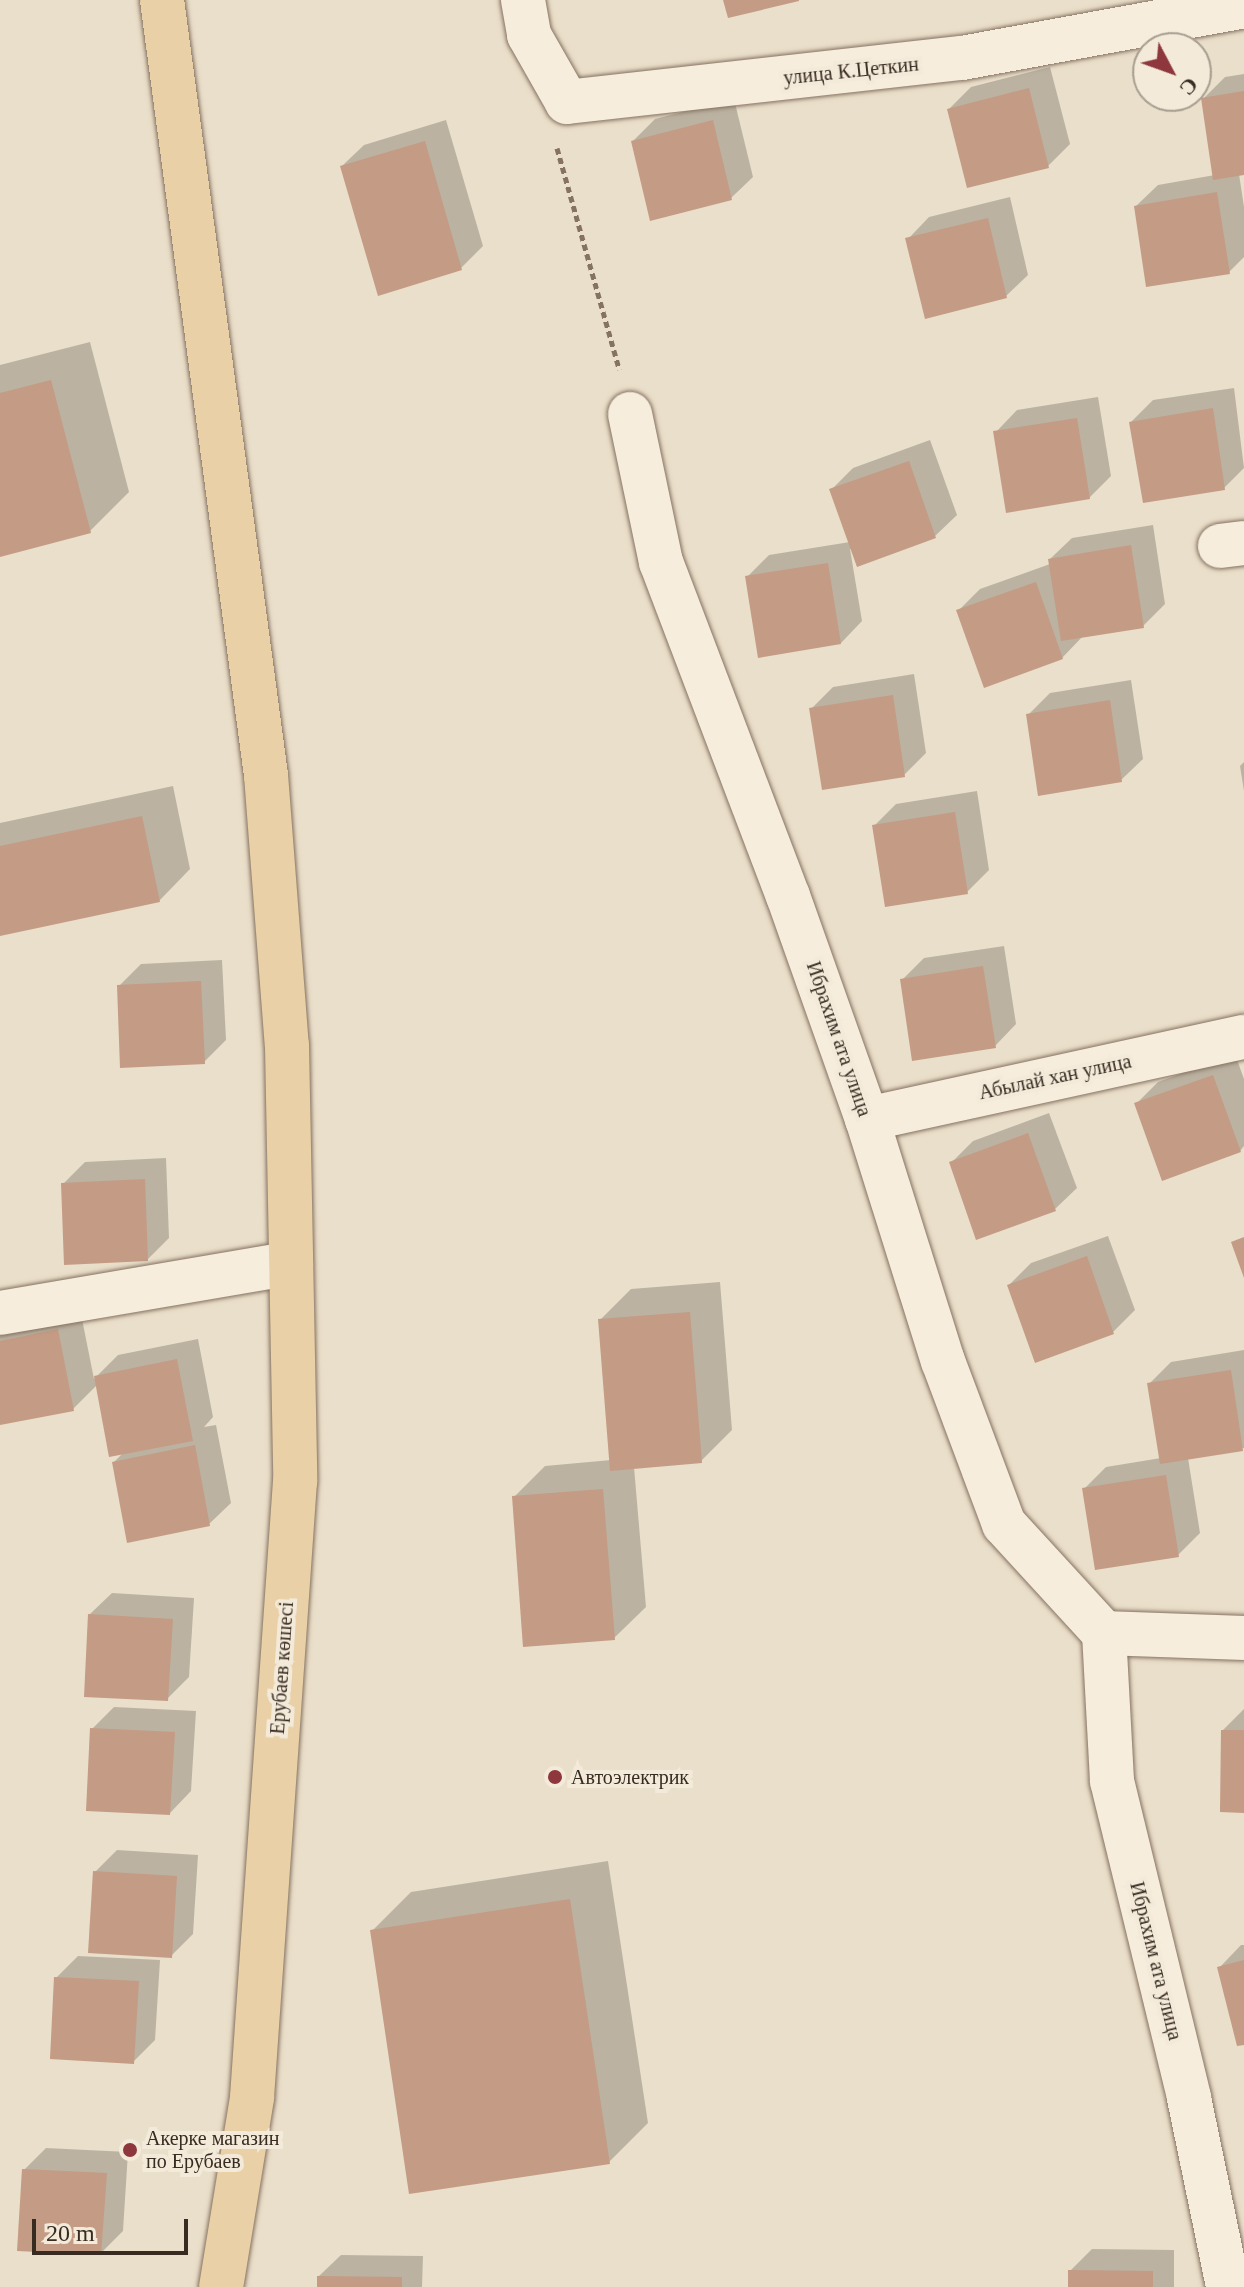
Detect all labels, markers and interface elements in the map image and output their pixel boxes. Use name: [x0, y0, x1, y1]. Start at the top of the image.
north arrow: [1132, 32, 1212, 112]
street label: улица К.Цеткин: [782, 52, 920, 90]
text: С: [1174, 73, 1204, 101]
street label: Ибрахим ата улица: [801, 958, 877, 1120]
street label: Абылай хан улица: [977, 1049, 1133, 1105]
street label: Ерубаев көшесі: [265, 1601, 299, 1735]
place label: Автоэлектрик: [571, 1765, 689, 1789]
marker: Автоэлектрик: [546, 1768, 564, 1786]
street label: Ибрахим ата улица: [1125, 1879, 1187, 2043]
place label: Акерке магазин по Ерубаев: [146, 2126, 279, 2173]
marker: Акерке магазин по Ерубаев: [121, 2141, 139, 2159]
scale bar: [36, 2203, 192, 2253]
text: 20 m: [46, 2220, 95, 2246]

